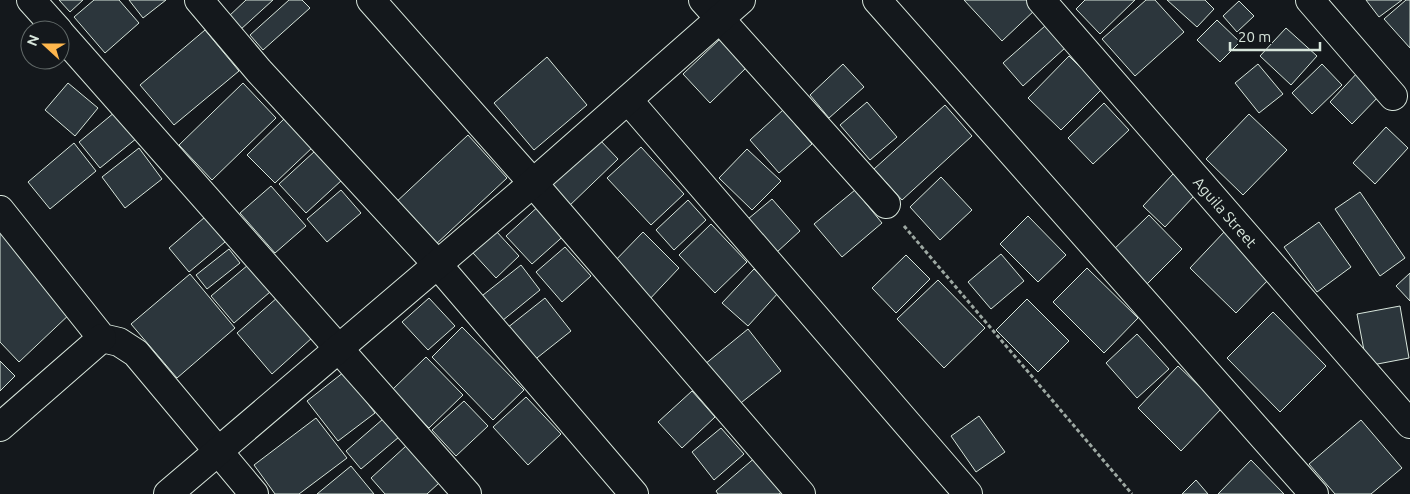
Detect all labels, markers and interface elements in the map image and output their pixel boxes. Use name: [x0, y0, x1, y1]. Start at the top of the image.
north arrow: [20, 20, 70, 70]
scale bar: [1230, 20, 1320, 52]
text: 20 m: [1238, 28, 1271, 45]
text: N: [24, 33, 42, 48]
street label: Aguila Street: [1190, 173, 1261, 251]

